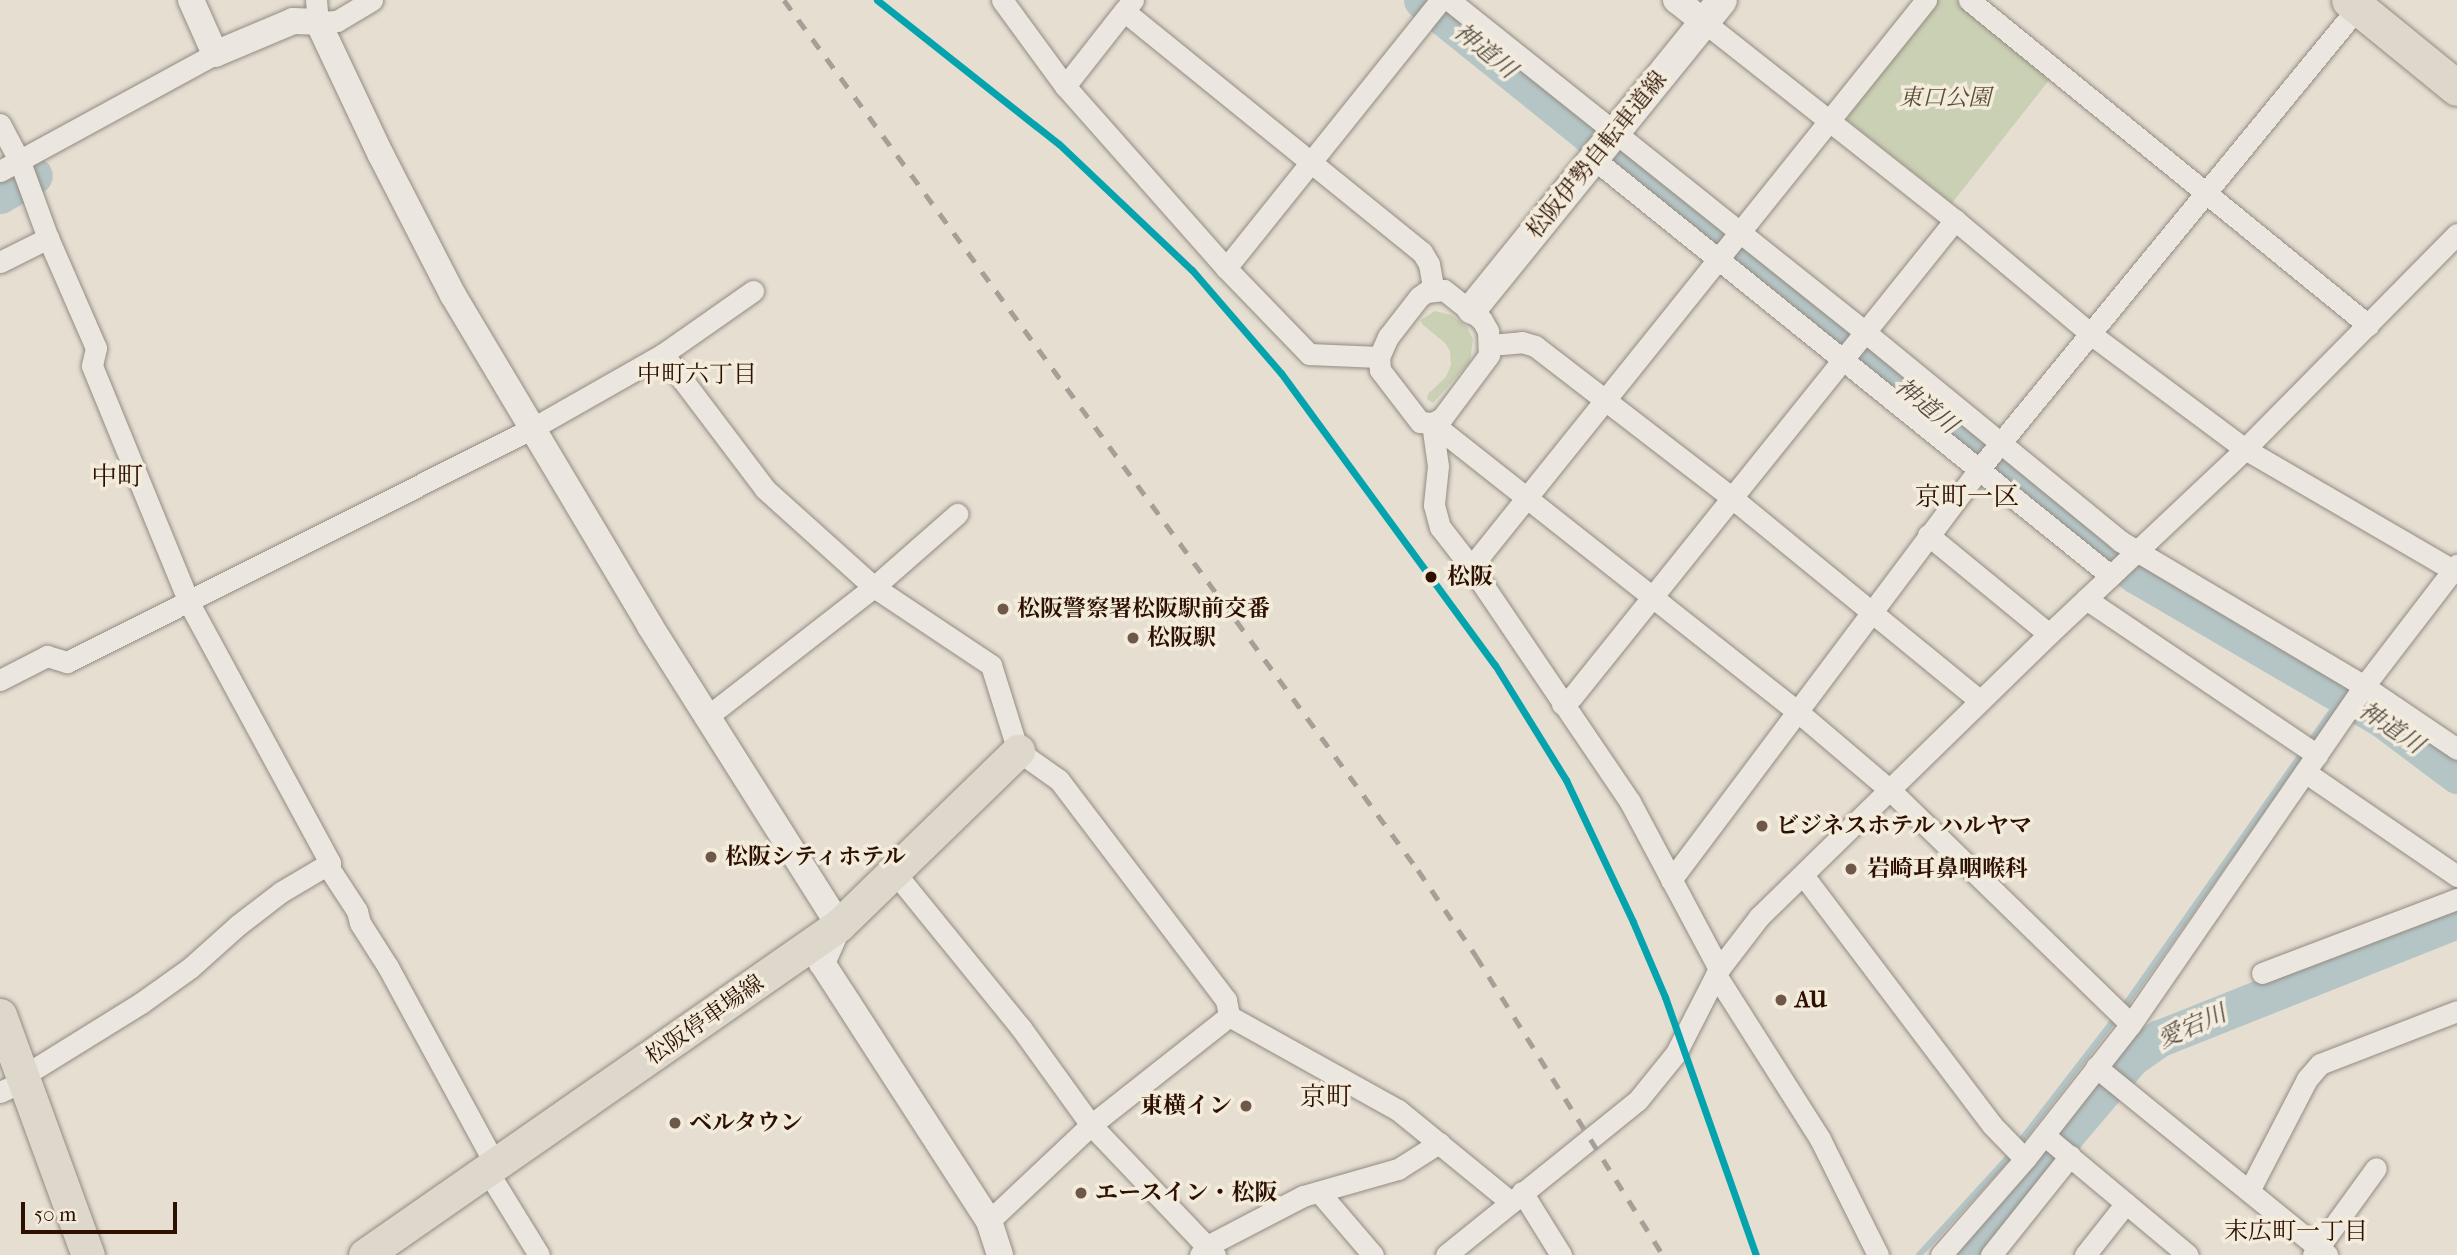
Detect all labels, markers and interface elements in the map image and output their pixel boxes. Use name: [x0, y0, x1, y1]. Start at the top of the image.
water label: 神道川: [1448, 17, 1522, 85]
street label: 松阪伊勢自転車道線: [1521, 66, 1673, 244]
park label: 東口公園: [1899, 84, 1991, 112]
district label: 中町六丁目: [637, 361, 757, 389]
water label: 神道川: [1889, 372, 1963, 440]
district label: 中町: [91, 461, 143, 493]
district label: 京町一区: [1915, 481, 2019, 513]
place label: 松阪: [1447, 563, 1493, 591]
marker: 松阪: [1421, 567, 1441, 587]
place label: 松阪警察署松阪駅前交番: [1017, 595, 1270, 623]
marker: 松阪警察署松阪駅前交番: [995, 601, 1011, 617]
place label: 松阪駅: [1147, 624, 1216, 652]
marker: 松阪駅: [1125, 630, 1141, 646]
water label: 神道川: [2353, 696, 2429, 760]
place label: ビジネスホテル ハルヤマ: [1776, 812, 2034, 840]
marker: ビジネスホテル ハルヤマ: [1754, 818, 1770, 834]
place label: 松阪シティホテル: [725, 843, 909, 871]
marker: 松阪シティホテル: [703, 849, 719, 865]
place label: 岩崎耳鼻咽喉科: [1867, 855, 2028, 883]
marker: 岩崎耳鼻咽喉科: [1841, 859, 1861, 879]
street label: 松阪停車場線: [641, 969, 769, 1071]
place label: AU: [1795, 986, 1827, 1014]
marker: AU: [1773, 992, 1789, 1008]
water label: 愛宕川: [2153, 999, 2231, 1055]
district label: 京町: [1300, 1081, 1352, 1113]
place label: 東横イン: [1140, 1092, 1232, 1120]
marker: 東横イン: [1238, 1098, 1254, 1114]
place label: ベルタウン: [689, 1109, 804, 1137]
marker: ベルタウン: [667, 1115, 683, 1131]
place label: エースイン・松阪: [1095, 1179, 1279, 1207]
marker: エースイン・松阪: [1073, 1185, 1089, 1201]
scale bar: [24, 1188, 180, 1232]
text: 50 m: [34, 1202, 77, 1226]
district label: 末広町一丁目: [2224, 1218, 2368, 1246]

